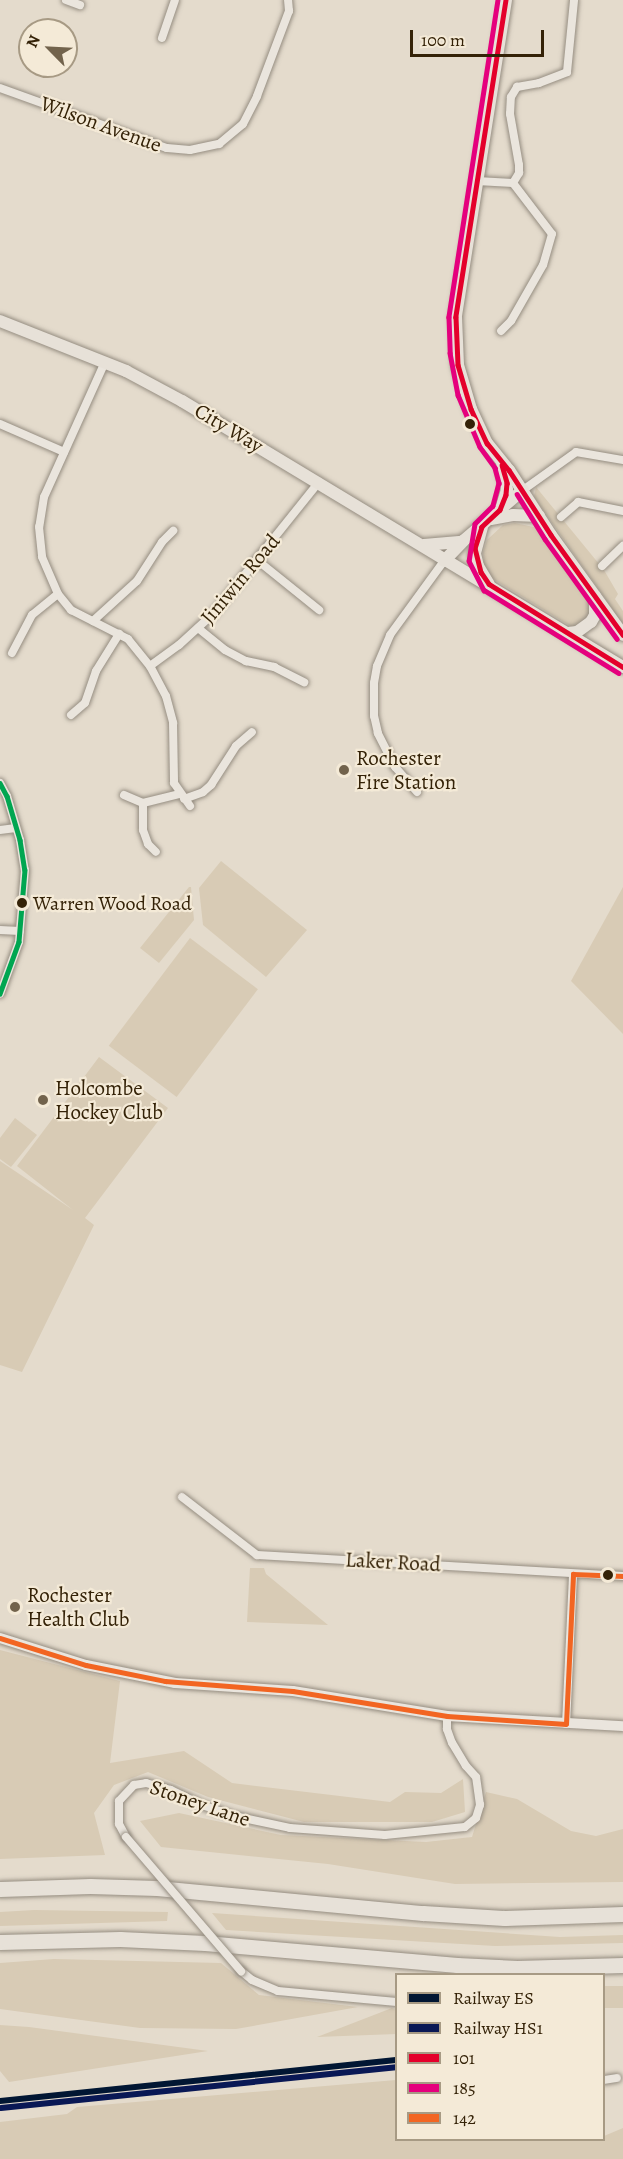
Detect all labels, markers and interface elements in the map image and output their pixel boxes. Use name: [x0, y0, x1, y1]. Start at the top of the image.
north arrow: [18, 18, 78, 78]
scale bar: [413, 18, 546, 56]
text: 100 m: [421, 28, 465, 52]
text: N: [21, 32, 46, 51]
street label: Wilson Avenue: [37, 90, 165, 158]
street label: City Way: [190, 398, 268, 458]
unlabelled marker: [464, 418, 476, 430]
street label: Jiniwin Road: [195, 529, 285, 629]
place label: Rochester Fire Station: [356, 745, 456, 795]
marker: Rochester Fire Station: [337, 763, 351, 777]
place label: Warren Wood Road: [33, 891, 192, 915]
marker: Warren Wood Road: [16, 897, 28, 909]
place label: Holcombe Hockey Club: [55, 1075, 163, 1125]
marker: Holcombe Hockey Club: [36, 1093, 50, 1107]
street label: Laker Road: [345, 1547, 441, 1577]
unlabelled marker: [602, 1569, 614, 1581]
place label: Rochester Health Club: [27, 1582, 129, 1632]
marker: Rochester Health Club: [8, 1600, 22, 1614]
street label: Stoney Lane: [147, 1774, 253, 1832]
legend: [395, 1973, 605, 2141]
text: Railway ES: [453, 1986, 534, 2010]
text: Railway HS1: [453, 2016, 543, 2040]
text: 101: [453, 2046, 475, 2070]
text: 185: [453, 2076, 476, 2100]
text: 142: [453, 2106, 476, 2130]

